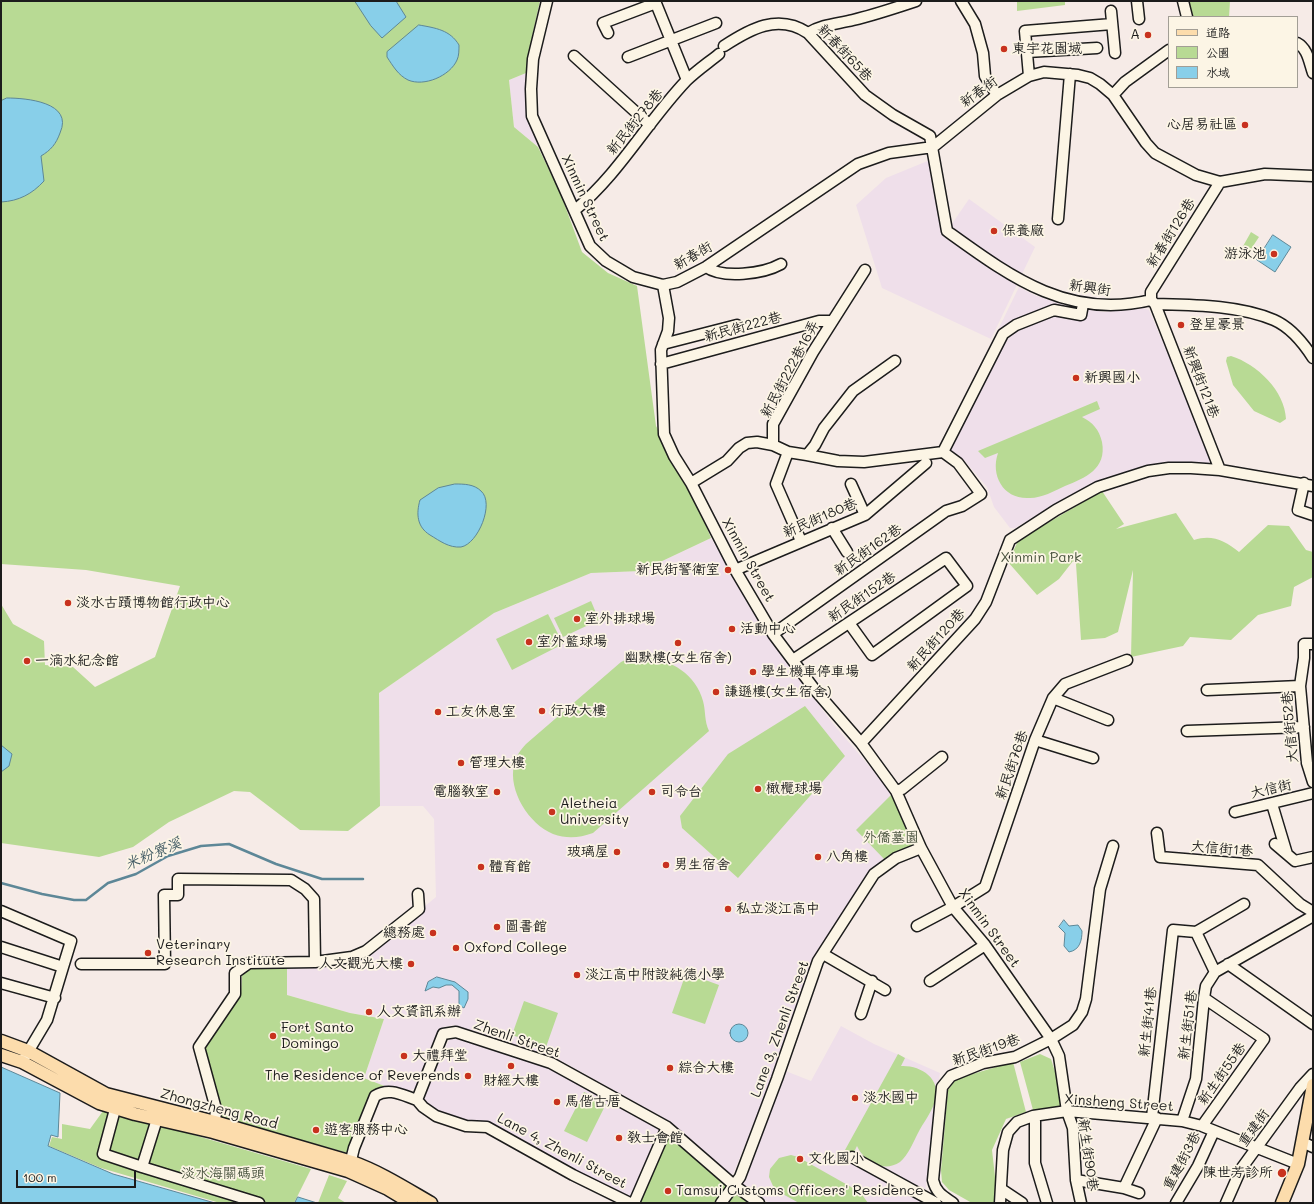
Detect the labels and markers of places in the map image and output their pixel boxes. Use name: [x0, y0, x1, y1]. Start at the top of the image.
place label: A: [1130, 27, 1140, 43]
marker: A: [1143, 30, 1153, 40]
place label: 東宇花園城: [1012, 41, 1082, 57]
marker: 東宇花園城: [999, 44, 1009, 54]
place label: 心居易社區: [1167, 117, 1237, 133]
marker: 心居易社區: [1240, 120, 1250, 130]
place label: 保養廠: [1002, 223, 1044, 239]
marker: 保養廠: [989, 226, 999, 236]
place label: 游泳池: [1224, 246, 1266, 262]
marker: 游泳池: [1269, 249, 1279, 259]
place label: 登星豪景: [1189, 317, 1245, 333]
marker: 登星豪景: [1176, 320, 1186, 330]
place label: 新興國小: [1084, 370, 1140, 386]
marker: 新興國小: [1071, 373, 1081, 383]
place label: 新民街警衛室: [636, 562, 720, 578]
marker: 新民街警衛室: [723, 565, 733, 575]
place label: 淡水古蹟博物館行政中心: [76, 595, 230, 611]
marker: 淡水古蹟博物館行政中心: [63, 598, 73, 608]
place label: 室外排球場: [585, 611, 655, 627]
marker: 室外排球場: [572, 614, 582, 624]
place label: 活動中心: [740, 621, 796, 637]
marker: 活動中心: [727, 624, 737, 634]
place label: 室外籃球場: [537, 634, 607, 650]
marker: 室外籃球場: [524, 637, 534, 647]
marker: 幽默樓(女生宿舍): [673, 638, 683, 648]
place label: 幽默樓(女生宿舍): [624, 650, 732, 666]
place label: 一滴水紀念館: [35, 653, 119, 669]
marker: 一滴水紀念館: [22, 656, 32, 666]
place label: 學生機車停車場: [761, 664, 859, 680]
marker: 學生機車停車場: [748, 667, 758, 677]
place label: 謙遜樓(女生宿舍): [724, 684, 832, 700]
marker: 謙遜樓(女生宿舍): [711, 687, 721, 697]
place label: 行政大樓: [550, 703, 606, 719]
place label: 工友休息室: [446, 704, 516, 720]
marker: 行政大樓: [537, 706, 547, 716]
marker: 工友休息室: [433, 707, 443, 717]
place label: 管理大樓: [469, 755, 525, 771]
marker: 管理大樓: [456, 758, 466, 768]
place label: 橄欖球場: [766, 781, 822, 797]
place label: 電腦教室: [433, 784, 489, 800]
place label: 司令台: [660, 784, 702, 800]
marker: 橄欖球場: [753, 784, 763, 794]
marker: 電腦教室: [492, 787, 502, 797]
marker: 司令台: [647, 787, 657, 797]
place label: Aletheia University: [560, 796, 629, 828]
marker: Aletheia University: [547, 807, 557, 817]
place label: 玻璃屋: [567, 844, 609, 860]
marker: 玻璃屋: [612, 847, 622, 857]
place label: 八角樓: [826, 849, 868, 865]
marker: 八角樓: [813, 852, 823, 862]
place label: 男生宿舍: [674, 857, 730, 873]
place label: 體育館: [489, 859, 531, 875]
marker: 男生宿舍: [661, 860, 671, 870]
marker: 體育館: [476, 862, 486, 872]
place label: 私立淡江高中: [736, 901, 820, 917]
marker: 私立淡江高中: [723, 904, 733, 914]
place label: 圖書館: [505, 919, 547, 935]
marker: 圖書館: [492, 922, 502, 932]
place label: 總務處: [383, 925, 425, 941]
marker: 總務處: [428, 928, 438, 938]
place label: Veterinary Research Institute: [156, 937, 285, 970]
place label: Oxford College: [464, 940, 567, 956]
marker: Oxford College: [451, 943, 461, 953]
marker: Veterinary Research Institute: [143, 948, 153, 958]
place label: 人文觀光大樓: [319, 956, 403, 972]
marker: 人文觀光大樓: [406, 959, 416, 969]
place label: 淡江高中附設純德小學: [585, 967, 725, 983]
marker: 淡江高中附設純德小學: [572, 970, 582, 980]
place label: 人文資訊系辦: [377, 1004, 461, 1020]
marker: 人文資訊系辦: [364, 1007, 374, 1017]
place label: Fort Santo Domingo: [281, 1020, 354, 1052]
marker: Fort Santo Domingo: [268, 1031, 278, 1041]
place label: 大禮拜堂: [412, 1048, 468, 1064]
marker: 大禮拜堂: [399, 1051, 409, 1061]
place label: 綜合大樓: [678, 1060, 734, 1076]
marker: 財經大樓: [506, 1061, 516, 1071]
marker: 綜合大樓: [665, 1063, 675, 1073]
place label: The Residence of Reverends: [265, 1068, 460, 1084]
marker: The Residence of Reverends: [463, 1071, 473, 1081]
place label: 財經大樓: [483, 1073, 539, 1089]
place label: 淡水國中: [863, 1090, 919, 1106]
marker: 淡水國中: [850, 1093, 860, 1103]
place label: 馬偕古厝: [565, 1094, 621, 1110]
marker: 馬偕古厝: [552, 1097, 562, 1107]
place label: 遊客服務中心: [324, 1122, 408, 1138]
marker: 遊客服務中心: [311, 1125, 321, 1135]
place label: 教士會館: [627, 1130, 683, 1146]
marker: 教士會館: [614, 1133, 624, 1143]
place label: 文化國小: [808, 1151, 864, 1167]
marker: 文化國小: [795, 1154, 805, 1164]
place label: 陳世芳診所: [1203, 1165, 1273, 1181]
marker: 陳世芳診所: [1276, 1167, 1288, 1179]
place label: Tamsui Customs Officers' Residence: [676, 1183, 924, 1199]
marker: Tamsui Customs Officers' Residence: [663, 1186, 673, 1196]

